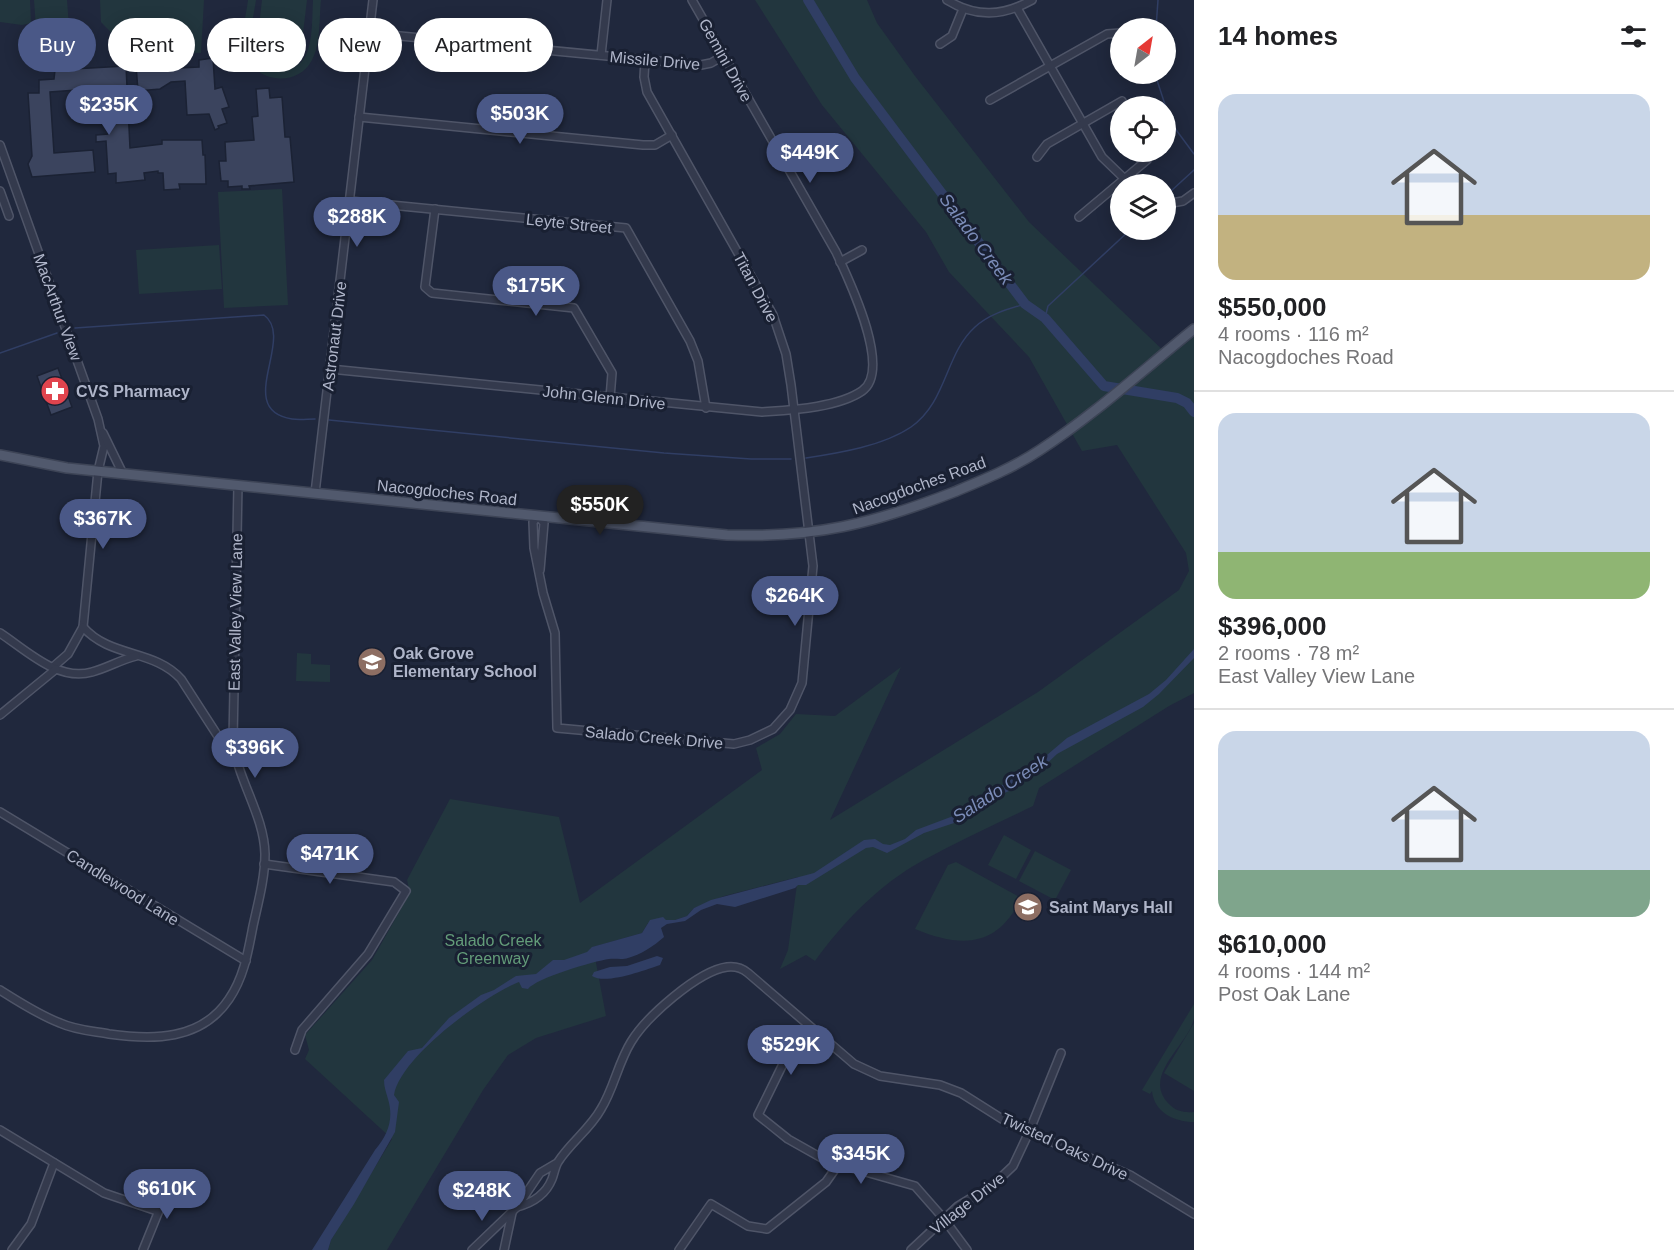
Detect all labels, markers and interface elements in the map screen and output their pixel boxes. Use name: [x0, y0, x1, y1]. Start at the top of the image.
street label: Gemini Drive: [696, 16, 755, 105]
chip: Buy: [18, 18, 96, 72]
chip: Rent: [108, 18, 195, 72]
chip: Filters: [207, 18, 306, 72]
chip: New: [318, 18, 402, 72]
chip: Apartment: [414, 18, 553, 72]
north arrow: [1110, 18, 1176, 84]
map controls: [1110, 18, 1176, 240]
icon: filters: [1617, 20, 1650, 53]
text: 14 homes: [1218, 21, 1338, 51]
street label: Missile Drive: [609, 48, 701, 73]
pin: $235K: [67, 85, 151, 136]
text: $235K: [80, 93, 138, 115]
pin: $503K: [478, 94, 562, 145]
button: locate: [1110, 96, 1176, 162]
text: $503K: [491, 102, 549, 124]
pin: $449K: [768, 133, 852, 184]
icon: home: [1380, 133, 1488, 241]
text: $449K: [781, 141, 839, 163]
button: layers: [1110, 174, 1176, 240]
water label: Salado Creek: [935, 189, 1017, 289]
pin: $288K: [315, 197, 399, 248]
text: $288K: [328, 205, 386, 227]
street label: Leyte Street: [525, 211, 613, 237]
street label: Titan Drive: [730, 249, 781, 325]
street label: MacArthur View: [30, 251, 85, 363]
pin: $175K: [494, 266, 578, 317]
text: $175K: [507, 274, 565, 296]
street label: Astronaut Drive: [319, 280, 350, 392]
text: $550,000: [1218, 292, 1326, 322]
text: 4 rooms · 116 m²: [1218, 323, 1369, 345]
text: Nacogdoches Road: [1218, 346, 1394, 368]
pharmacy icon: CVS Pharmacy: [39, 375, 71, 407]
place label: CVS Pharmacy: [76, 383, 190, 400]
street label: John Glenn Drive: [542, 383, 666, 412]
icon: home: [1380, 452, 1488, 560]
street label: Nacogdoches Road: [850, 453, 988, 517]
street label: Nacogdoches Road: [376, 477, 518, 508]
pin: $550K: [558, 485, 642, 536]
text: $550K: [571, 493, 629, 515]
pin: $367K: [61, 499, 145, 550]
text: $367K: [74, 507, 132, 529]
street label: East Valley View Lane: [226, 533, 245, 691]
pin: $264K: [753, 576, 837, 627]
text: $264K: [766, 584, 824, 606]
text: $396,000: [1218, 611, 1326, 641]
text: 2 rooms · 78 m²: [1218, 642, 1359, 664]
place label: Oak Grove Elementary School: [393, 645, 537, 680]
school or university icon: Oak Grove Elementary School: [356, 646, 388, 678]
text: East Valley View Lane: [1218, 665, 1415, 687]
street label: Salado Creek Drive: [584, 723, 724, 752]
pin: $396K: [213, 728, 297, 779]
text: $396K: [226, 736, 284, 758]
water label: Salado Creek: [949, 750, 1052, 827]
icon: home: [1380, 770, 1488, 878]
pin: $471K: [288, 834, 372, 885]
text: $471K: [301, 842, 359, 864]
street label: Candlewood Lane: [64, 846, 182, 929]
school or university icon: Saint Marys Hall: [1012, 891, 1044, 923]
place label: Saint Marys Hall: [1049, 899, 1173, 916]
text: $610,000: [1218, 929, 1326, 959]
park label: Salado Creek Greenway: [445, 932, 542, 967]
text: 4 rooms · 144 m²: [1218, 960, 1370, 982]
text: Post Oak Lane: [1218, 983, 1350, 1005]
pin: $529K: [749, 1025, 833, 1076]
text: $529K: [762, 1033, 820, 1055]
street label: Twisted Oaks Drive: [999, 1110, 1131, 1183]
pin: $345K: [819, 1134, 903, 1185]
text: $345K: [832, 1142, 890, 1164]
pin: $610K: [125, 1169, 209, 1220]
street label: Village Drive: [927, 1169, 1008, 1238]
pin: $248K: [440, 1171, 524, 1222]
text: $610K: [138, 1177, 196, 1199]
text: $248K: [453, 1179, 511, 1201]

